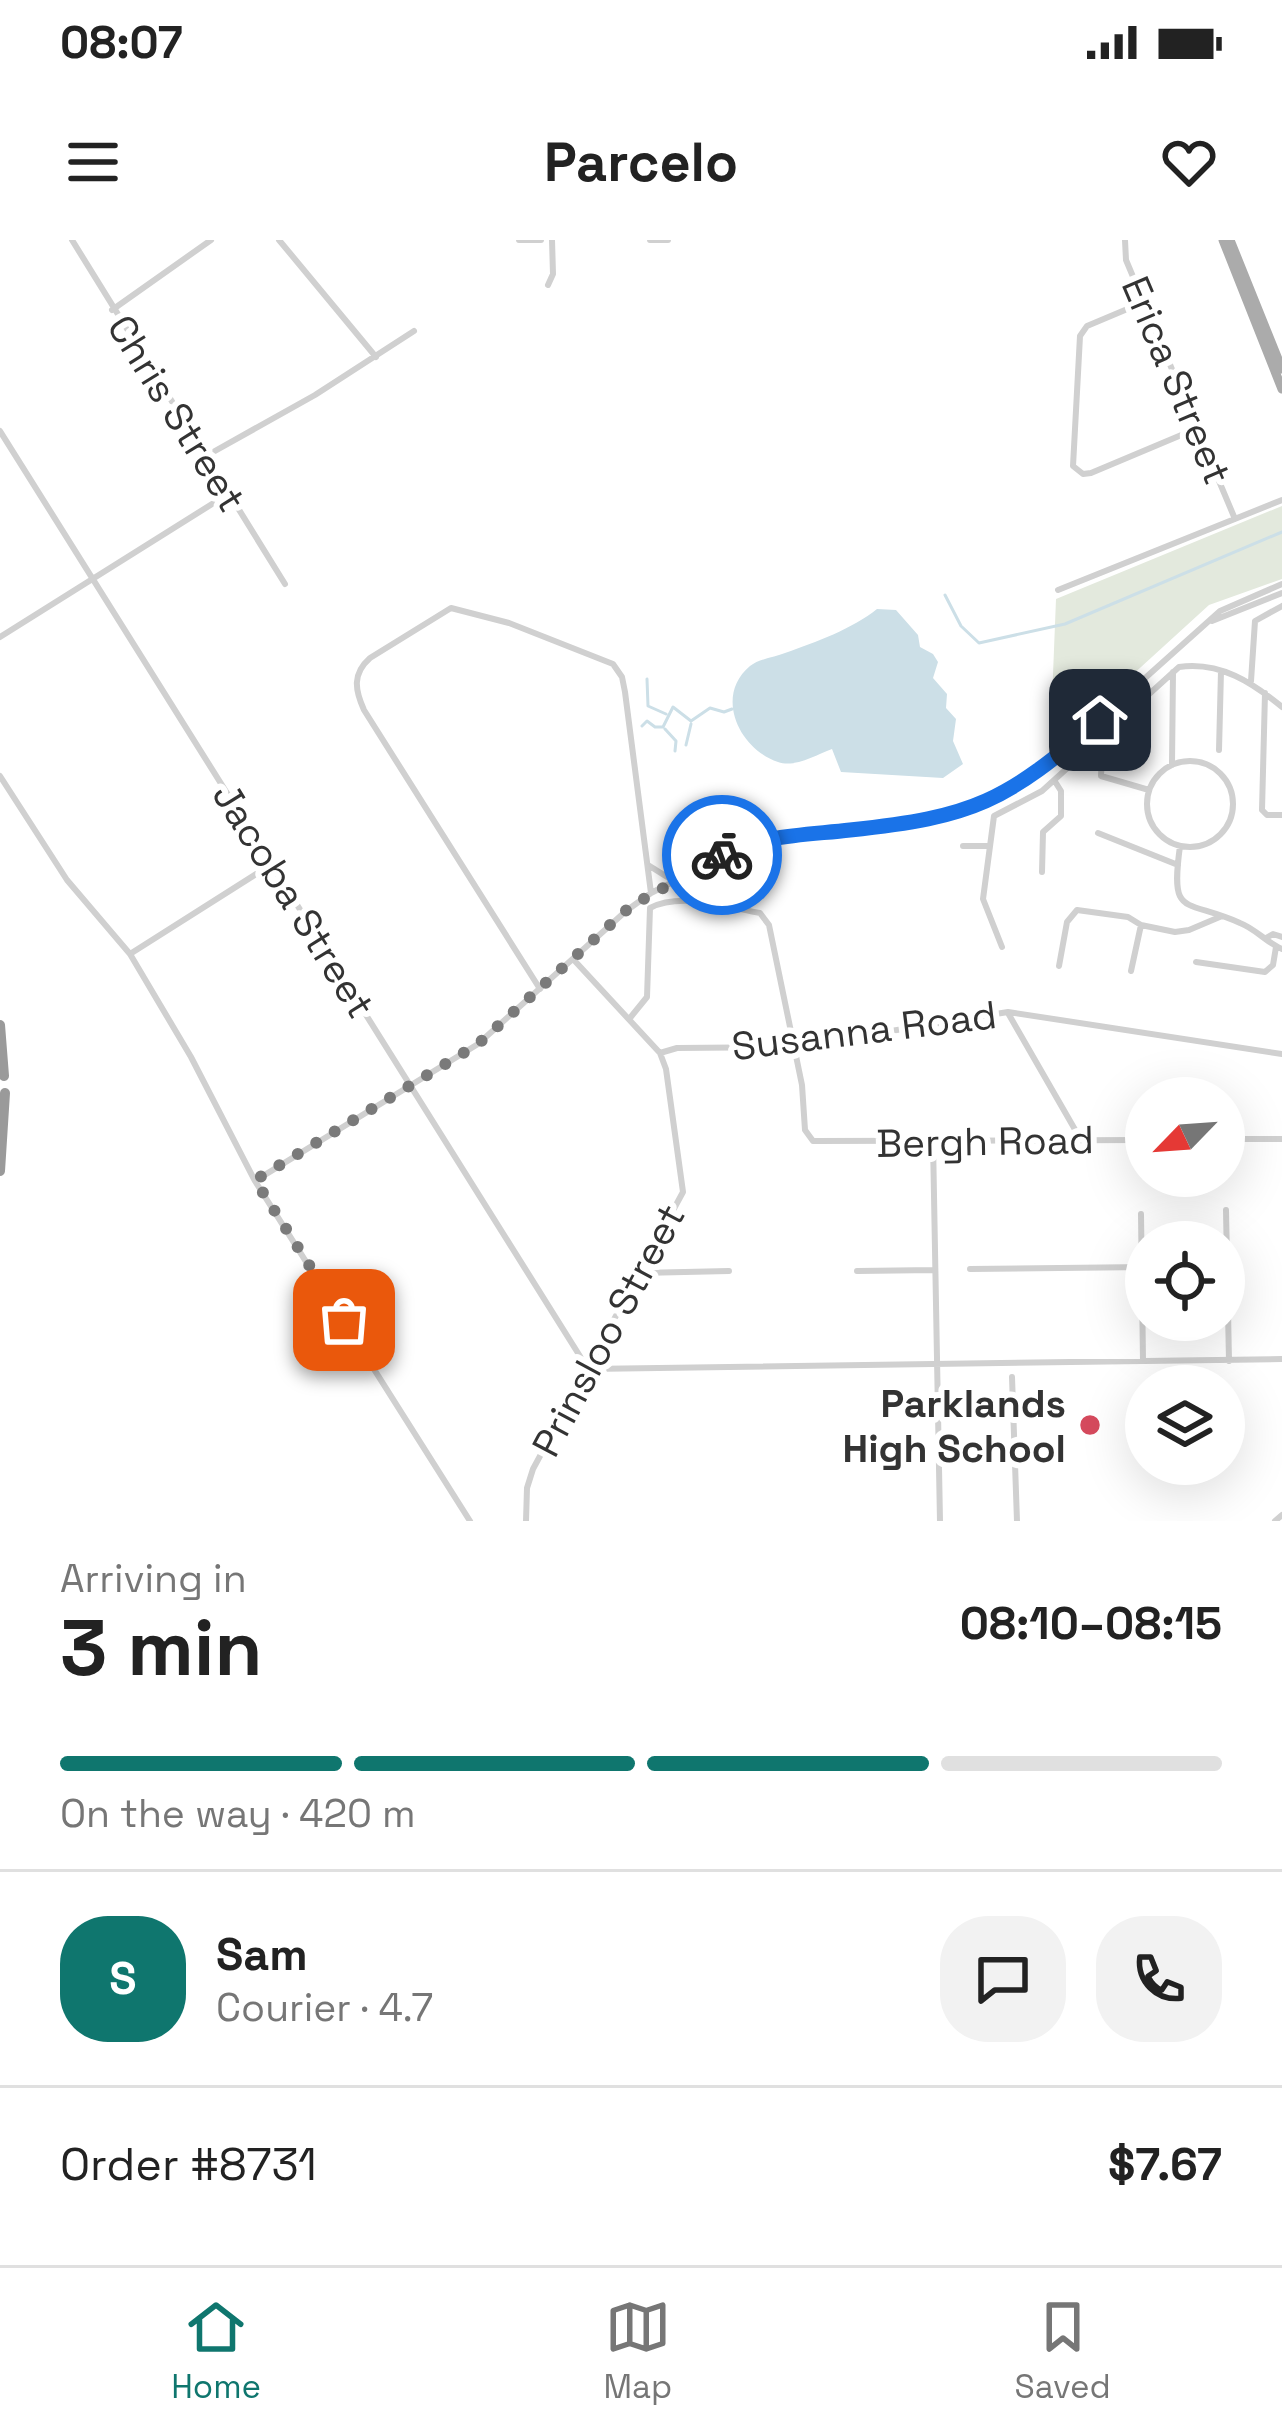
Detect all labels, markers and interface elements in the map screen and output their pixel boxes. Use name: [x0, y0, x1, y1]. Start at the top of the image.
text: 08:07: [60, 14, 183, 71]
text: Parcelo: [544, 128, 738, 197]
icon: menu: [60, 129, 126, 195]
icon: heart: [1156, 129, 1222, 195]
street label: Erica Street: [1111, 269, 1242, 492]
street label: Chris Street: [97, 306, 256, 521]
pin: [1049, 669, 1151, 771]
icon: home: [1067, 687, 1133, 753]
street label: Jacoba Street: [202, 774, 385, 1027]
courier: [662, 795, 782, 915]
icon: bike: [689, 822, 755, 888]
street label: Susanna Road: [729, 990, 999, 1071]
north arrow: [1125, 1077, 1245, 1197]
map controls: [1125, 1077, 1245, 1485]
street label: Bergh Road: [876, 1115, 1094, 1168]
street label: Prinsloo Street: [521, 1196, 696, 1465]
button: locate: [1125, 1221, 1245, 1341]
pin: [293, 1269, 395, 1371]
icon: bag: [311, 1287, 377, 1353]
button: layers: [1125, 1365, 1245, 1485]
place label: Parklands High School: [843, 1379, 1066, 1473]
marker: Parklands High School: [1077, 1412, 1103, 1438]
text: Arriving in: [60, 1554, 247, 1603]
text: 08:10–08:15: [960, 1595, 1222, 1652]
text: 3 min: [60, 1598, 263, 1698]
text: On the way · 420 m: [60, 1789, 415, 1838]
button: chat: [940, 1916, 1066, 2042]
button: phone: [1096, 1916, 1222, 2042]
text: Sam: [216, 1926, 308, 1983]
text: S: [109, 1950, 137, 2007]
text: Courier · 4.7: [216, 1983, 433, 2032]
text: Order #8731: [60, 2136, 317, 2193]
text: $7.67: [1108, 2136, 1222, 2193]
tab: Home: [171, 2294, 261, 2408]
tab: Map: [603, 2294, 672, 2408]
tab: Saved: [1015, 2294, 1111, 2408]

